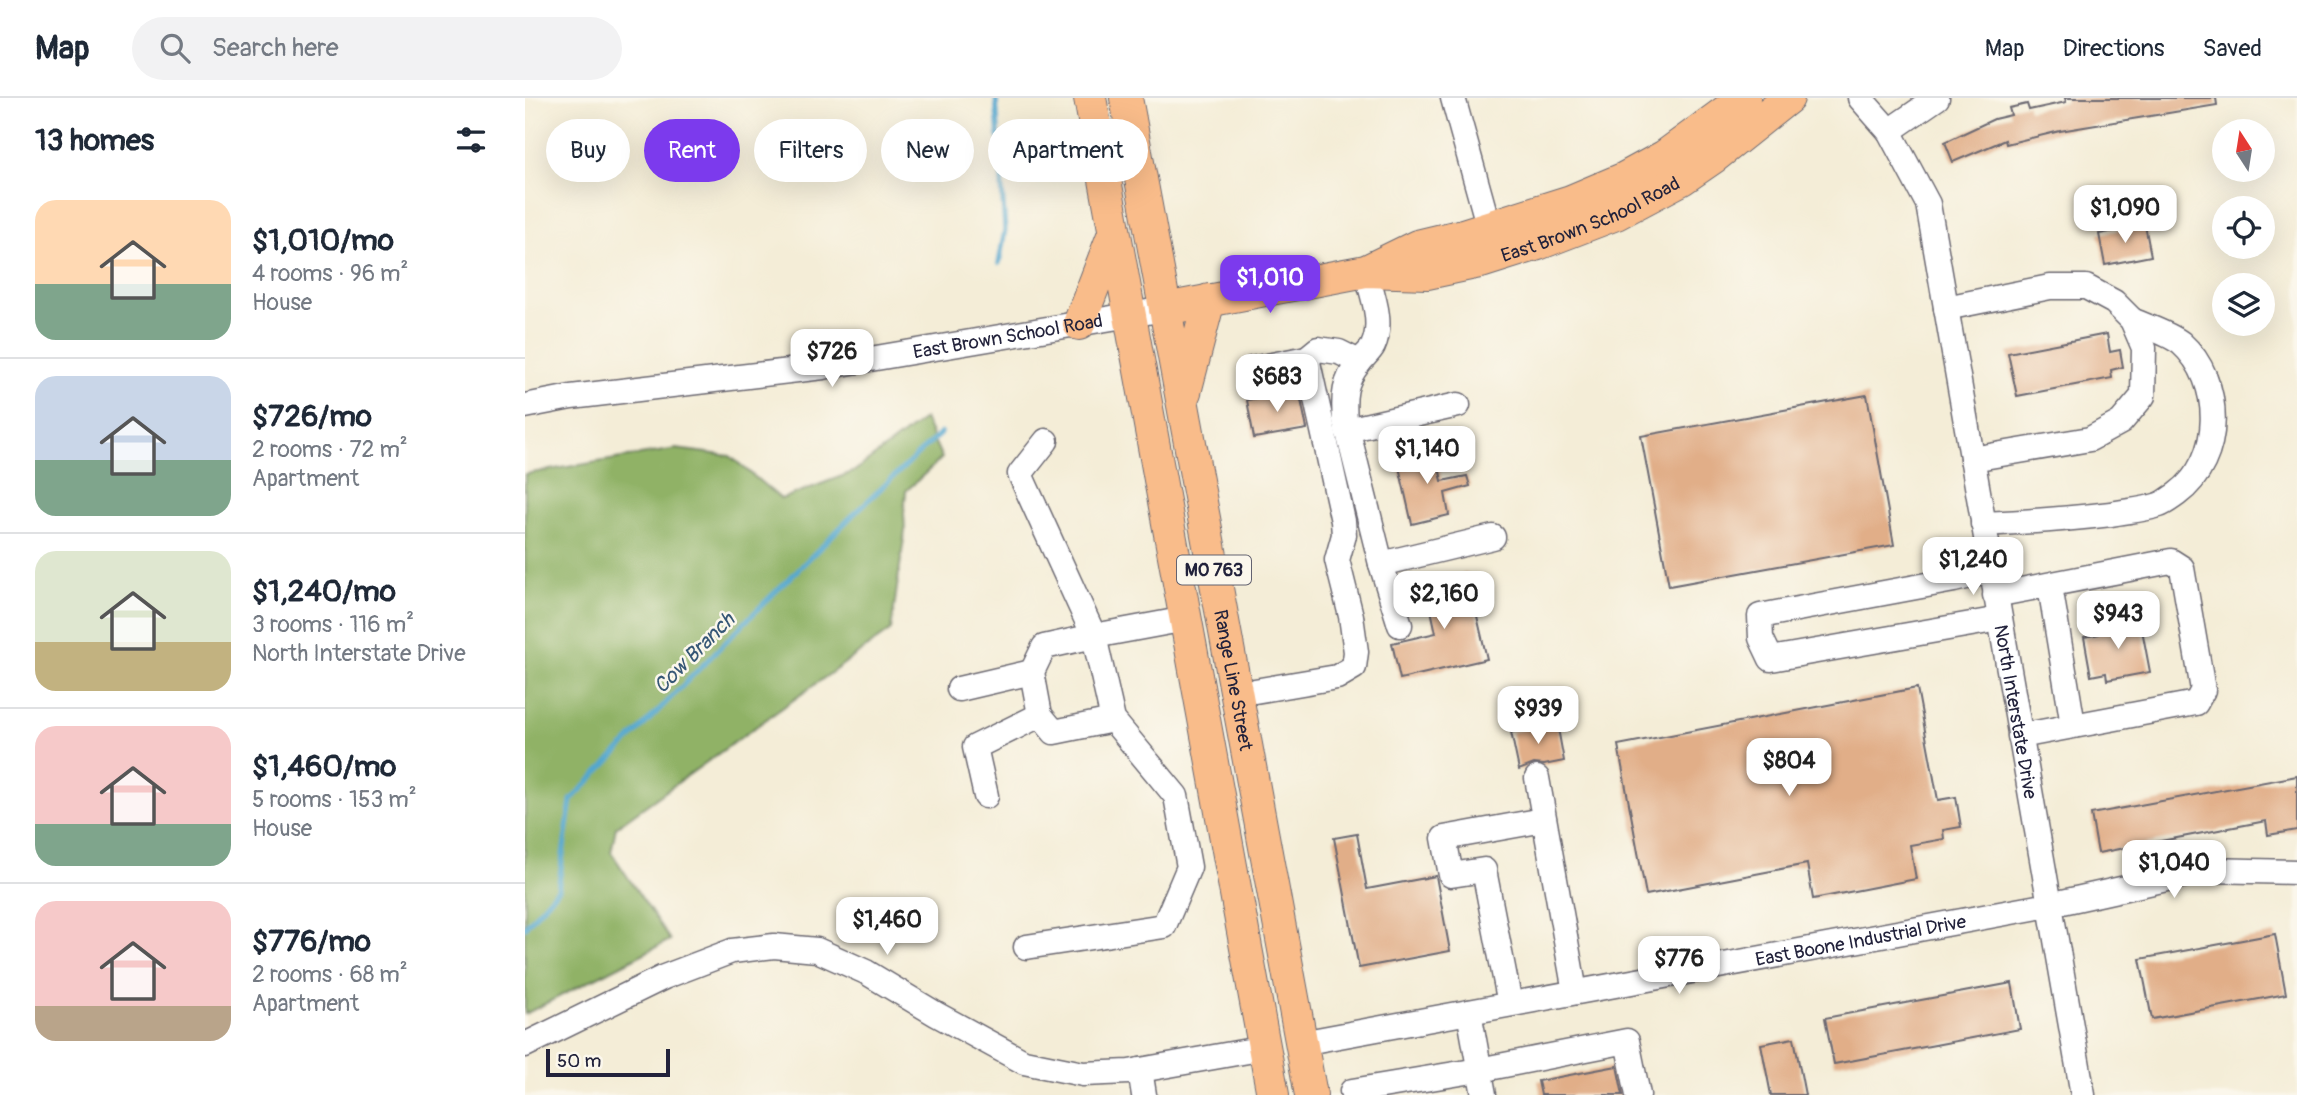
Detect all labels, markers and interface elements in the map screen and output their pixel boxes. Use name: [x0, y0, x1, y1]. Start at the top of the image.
search box: [132, 17, 622, 80]
text: Map: [35, 28, 90, 69]
icon: search: [156, 29, 194, 67]
text: Search here: [212, 32, 339, 64]
text: Map: [1985, 34, 2025, 63]
text: Directions: [2063, 34, 2164, 63]
text: Saved: [2202, 34, 2262, 63]
chip: Buy: [546, 119, 630, 182]
chip: Rent: [644, 119, 740, 182]
chip: Filters: [754, 119, 867, 182]
chip: New: [881, 119, 974, 182]
chip: Apartment: [988, 119, 1148, 182]
north arrow: [2212, 119, 2275, 182]
map controls: [2212, 119, 2275, 336]
icon: filters: [452, 121, 490, 159]
text: 13 homes: [35, 122, 154, 159]
street label: East Brown School Road: [1498, 171, 1684, 268]
pin: $1,090: [2068, 186, 2182, 245]
text: $1,090: [2090, 193, 2160, 222]
button: locate: [2212, 196, 2275, 259]
text: $1,010/mo: [252, 222, 394, 259]
icon: home: [91, 228, 175, 312]
pin: $1,010: [1213, 256, 1327, 315]
text: 4 rooms · 96 m²: [252, 259, 408, 288]
text: $1,010: [1236, 263, 1304, 292]
button: layers: [2212, 273, 2275, 336]
text: House: [252, 288, 312, 317]
street label: East Brown School Road: [911, 309, 1105, 365]
pin: $726: [791, 330, 873, 389]
text: $726: [807, 337, 857, 366]
pin: $683: [1236, 354, 1318, 414]
text: $683: [1252, 362, 1302, 391]
text: $726/mo: [252, 398, 372, 435]
icon: home: [91, 404, 175, 488]
pin: $1,140: [1370, 426, 1484, 486]
text: $1,140: [1394, 434, 1460, 463]
text: 2 rooms · 72 m²: [252, 435, 408, 464]
text: Apartment: [252, 464, 359, 493]
pin: $1,240: [1916, 538, 2030, 597]
text: $1,240: [1938, 545, 2008, 574]
road number: MO 763: [1177, 556, 1251, 584]
pin: $2,160: [1387, 572, 1501, 631]
text: $1,240/mo: [252, 573, 396, 610]
icon: home: [91, 579, 175, 663]
text: $2,160: [1409, 579, 1479, 608]
pin: $943: [2077, 592, 2159, 651]
text: $943: [2093, 599, 2143, 628]
water label: Cow Branch: [648, 606, 741, 700]
street label: Range Line Street: [1208, 608, 1258, 753]
text: 3 rooms · 116 m²: [252, 610, 414, 639]
street label: North Interstate Drive: [1988, 623, 2042, 802]
text: North Interstate Drive: [252, 639, 466, 668]
pin: $939: [1497, 686, 1579, 746]
text: $939: [1514, 694, 1563, 723]
pin: $804: [1748, 738, 1830, 798]
text: $804: [1762, 746, 1816, 775]
text: $1,460/mo: [252, 748, 396, 785]
icon: home: [91, 754, 175, 838]
text: 5 rooms · 153 m²: [252, 785, 417, 814]
text: House: [252, 814, 312, 843]
pin: $1,040: [2117, 840, 2231, 900]
text: $1,040: [2138, 848, 2210, 877]
pin: $1,460: [830, 898, 944, 957]
text: $1,460: [852, 905, 922, 934]
street label: East Boone Industrial Drive: [1753, 909, 1969, 972]
text: $776/mo: [252, 923, 371, 960]
icon: home: [91, 929, 175, 1013]
pin: $776: [1638, 936, 1720, 996]
text: $776: [1654, 944, 1704, 973]
text: 2 rooms · 68 m²: [252, 960, 408, 989]
text: Apartment: [252, 989, 359, 1018]
scale bar: [546, 1046, 670, 1078]
text: 50 m: [557, 1049, 601, 1073]

